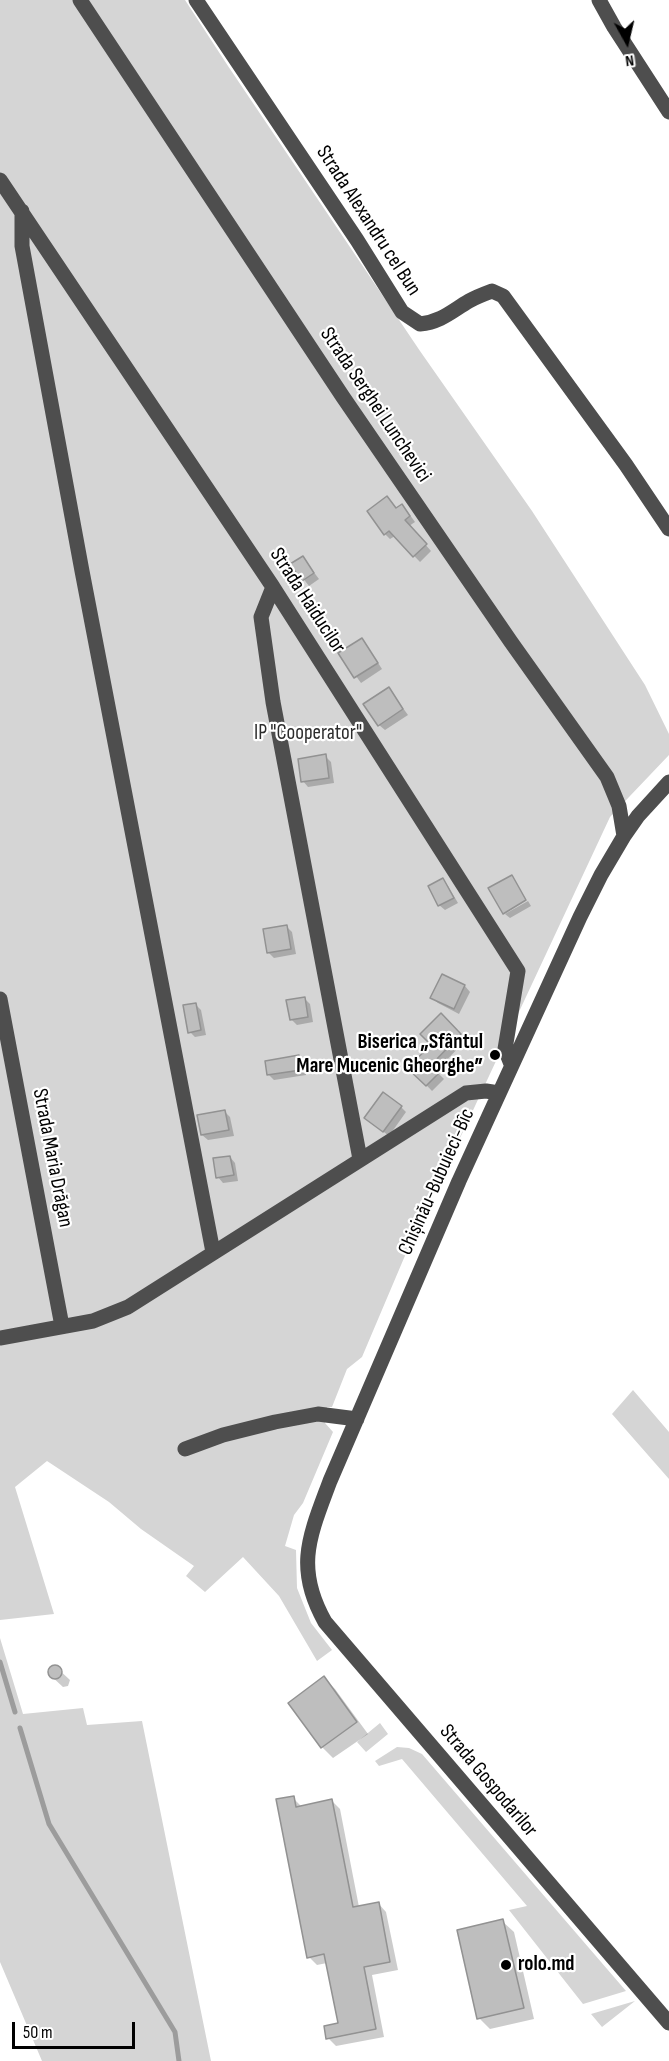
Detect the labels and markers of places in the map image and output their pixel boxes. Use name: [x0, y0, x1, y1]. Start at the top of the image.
place label: Biserica „Sfântul Mare Mucenic Gheorghe”: [296, 1030, 483, 1080]
marker: Biserica „Sfântul Mare Mucenic Gheorghe”: [488, 1048, 502, 1062]
place label: rolo.md: [518, 1952, 574, 1978]
marker: rolo.md: [499, 1958, 513, 1972]

